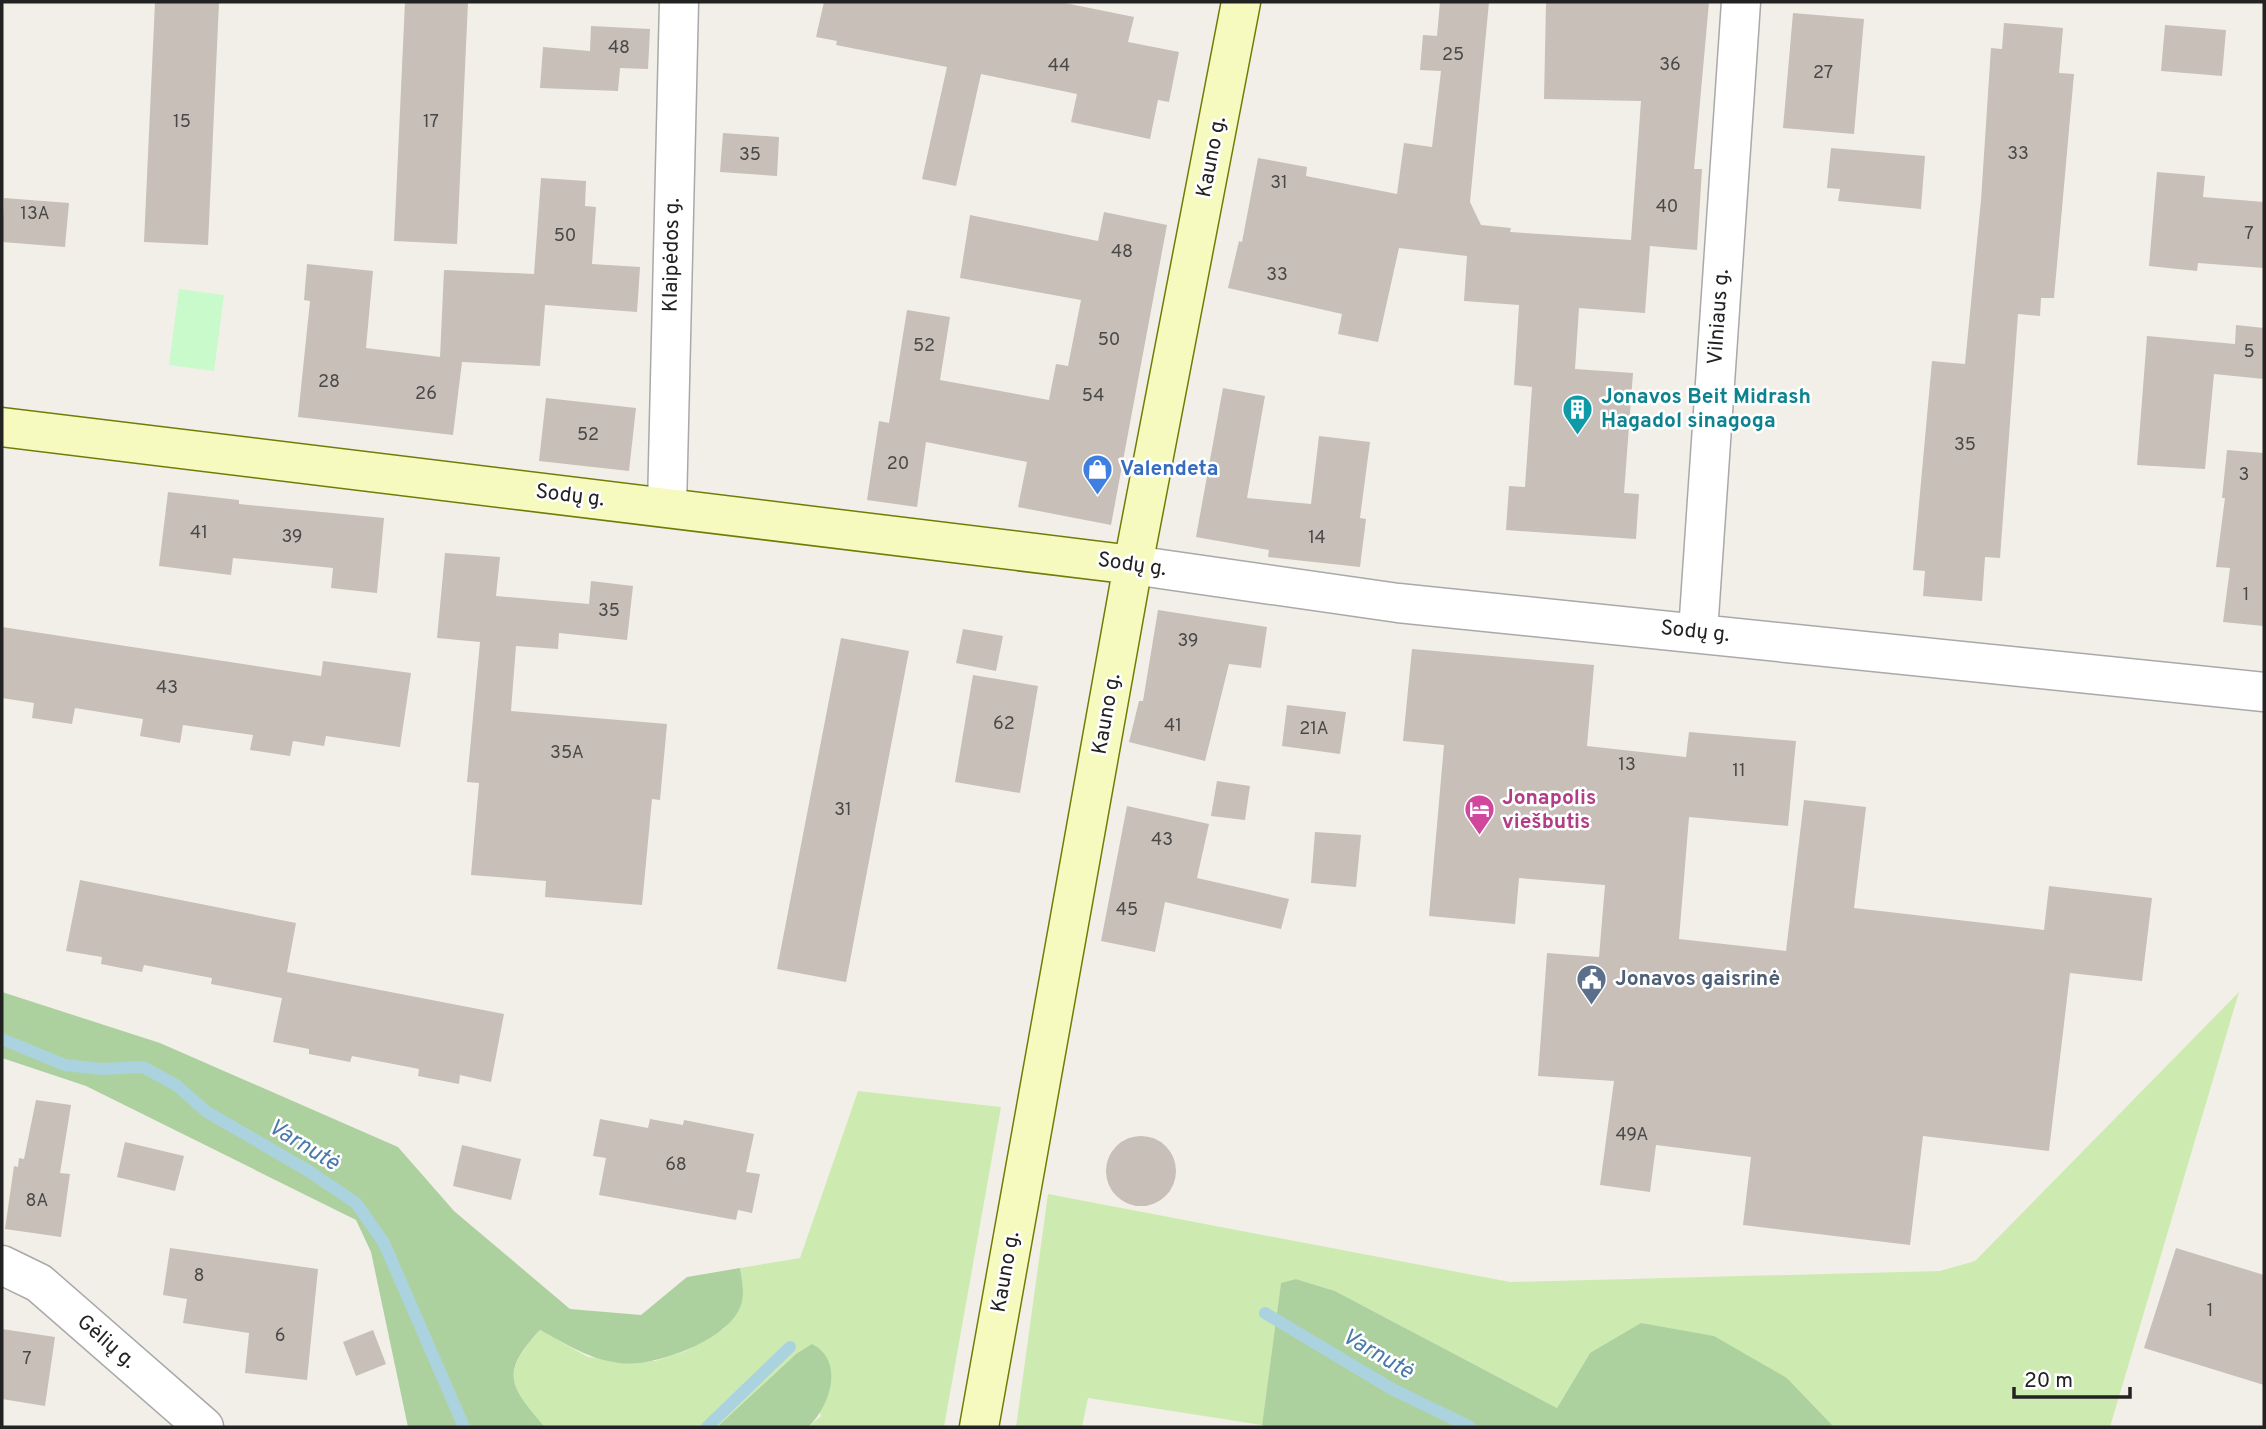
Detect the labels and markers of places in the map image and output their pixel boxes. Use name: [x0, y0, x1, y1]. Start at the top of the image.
place label: Jonavos Beit Midrash Hagadol sinagoga: [1601, 384, 1811, 435]
building icon: Jonavos Beit Midrash Hagadol sinagoga: [1561, 392, 1595, 436]
shop icon: Valendeta: [1080, 452, 1114, 496]
place label: Valendeta: [1120, 456, 1218, 483]
place label: Jonapolis viešbutis: [1502, 785, 1596, 836]
hotel icon: Jonapolis viešbutis: [1462, 793, 1496, 837]
public building icon: Jonavos gaisrinė: [1575, 962, 1609, 1006]
place label: Jonavos gaisrinė: [1615, 966, 1780, 993]

